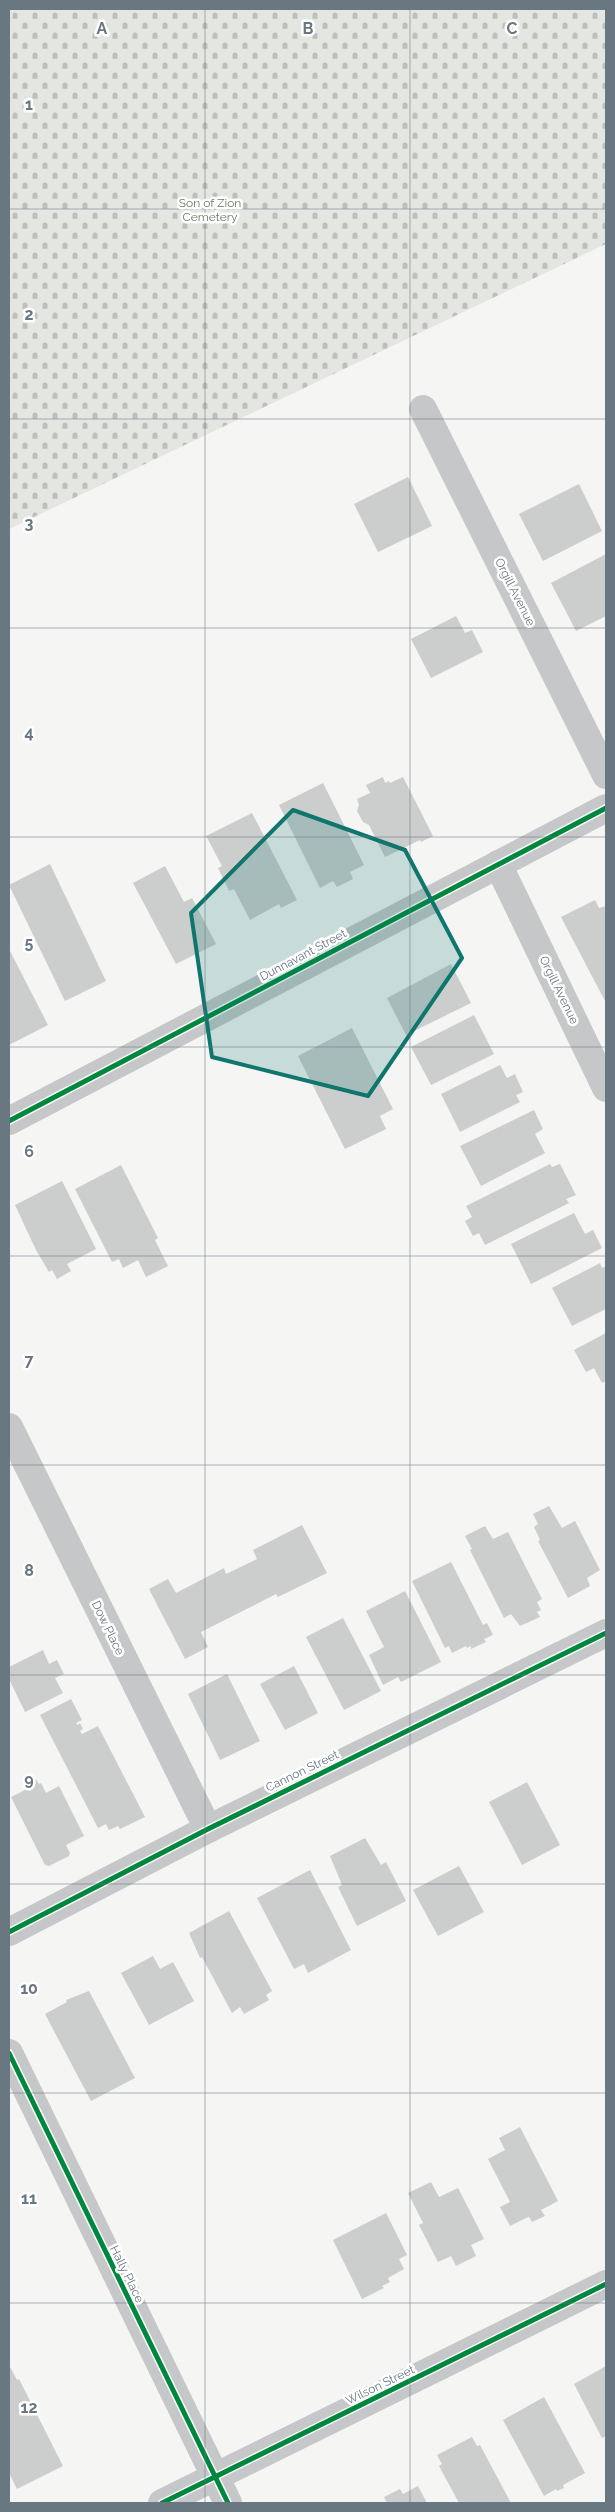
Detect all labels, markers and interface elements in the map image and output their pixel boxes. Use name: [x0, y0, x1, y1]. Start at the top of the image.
text: A: [97, 19, 108, 38]
text: B: [303, 19, 314, 38]
text: C: [507, 19, 518, 38]
text: 1: [25, 95, 33, 114]
park label: Son of Zion Cemetery: [179, 196, 241, 224]
text: 2: [24, 305, 34, 324]
text: 3: [25, 514, 34, 533]
street label: Orgill Avenue: [492, 556, 538, 628]
text: 4: [24, 723, 34, 742]
street label: Dunnavant Street: [257, 926, 349, 984]
text: 5: [25, 933, 34, 952]
street label: Orgill Avenue: [536, 954, 582, 1026]
text: 6: [24, 1142, 34, 1161]
text: 7: [25, 1351, 34, 1370]
text: 8: [24, 1561, 34, 1580]
street label: Dow Place: [89, 1598, 127, 1658]
street label: Cannon Street: [263, 1747, 341, 1795]
text: 9: [24, 1770, 34, 1789]
text: 10: [20, 1979, 38, 1998]
text: 11: [21, 2189, 37, 2208]
street label: Hally Place: [107, 2243, 147, 2305]
street label: Wilson Street: [343, 2362, 417, 2408]
text: 12: [21, 2398, 37, 2417]

